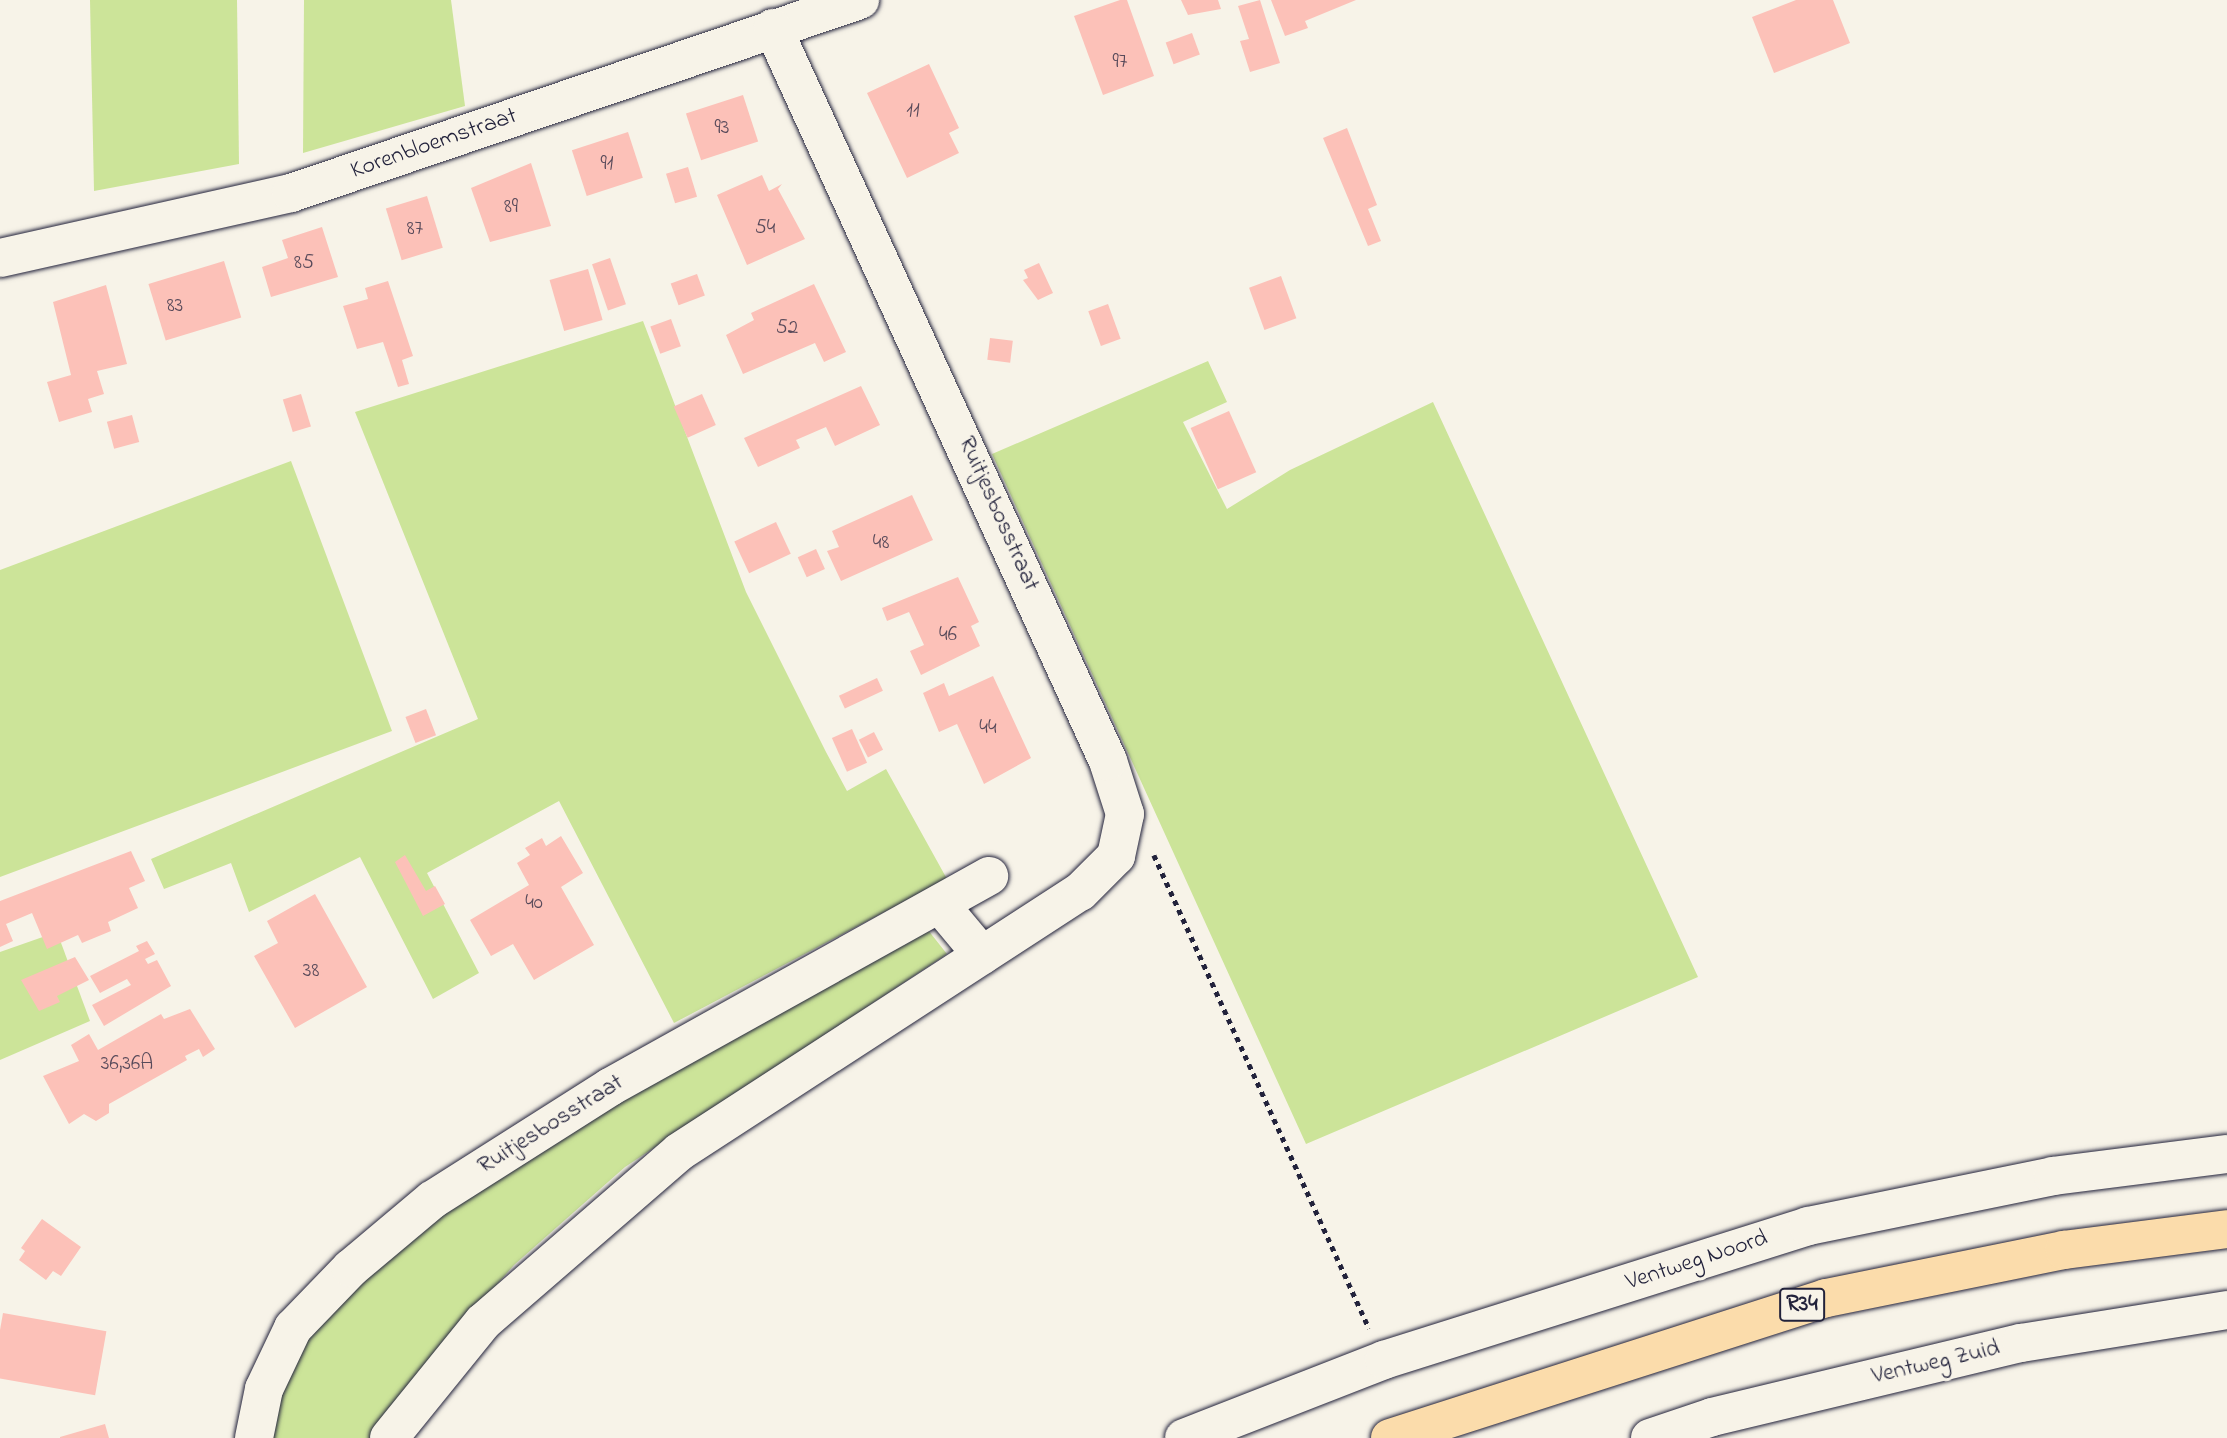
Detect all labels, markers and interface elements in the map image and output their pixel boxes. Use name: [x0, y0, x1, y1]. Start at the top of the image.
house number: 97: [1113, 49, 1127, 75]
house number: 11: [906, 98, 920, 124]
street label: Korenbloemstraat: [347, 102, 521, 186]
house number: 93: [715, 115, 729, 141]
house number: 91: [601, 151, 613, 177]
house number: 89: [504, 194, 518, 220]
house number: 54: [755, 215, 775, 241]
house number: 87: [407, 216, 423, 242]
house number: 85: [294, 250, 314, 276]
house number: 83: [167, 293, 183, 319]
house number: 52: [776, 315, 798, 341]
street label: Ruitjesbosstraat: [951, 432, 1045, 596]
house number: 48: [873, 530, 889, 556]
house number: 46: [939, 622, 957, 648]
house number: 44: [979, 715, 997, 741]
house number: 40: [525, 890, 543, 916]
house number: 38: [303, 958, 319, 984]
house number: 36,36A: [101, 1051, 153, 1077]
street label: Ruitjesbosstraat: [473, 1069, 629, 1181]
street label: Ventweg Noord: [1622, 1225, 1772, 1297]
road number: R34: [1778, 1286, 1826, 1324]
street label: Ventweg Zuid: [1869, 1334, 2003, 1392]

